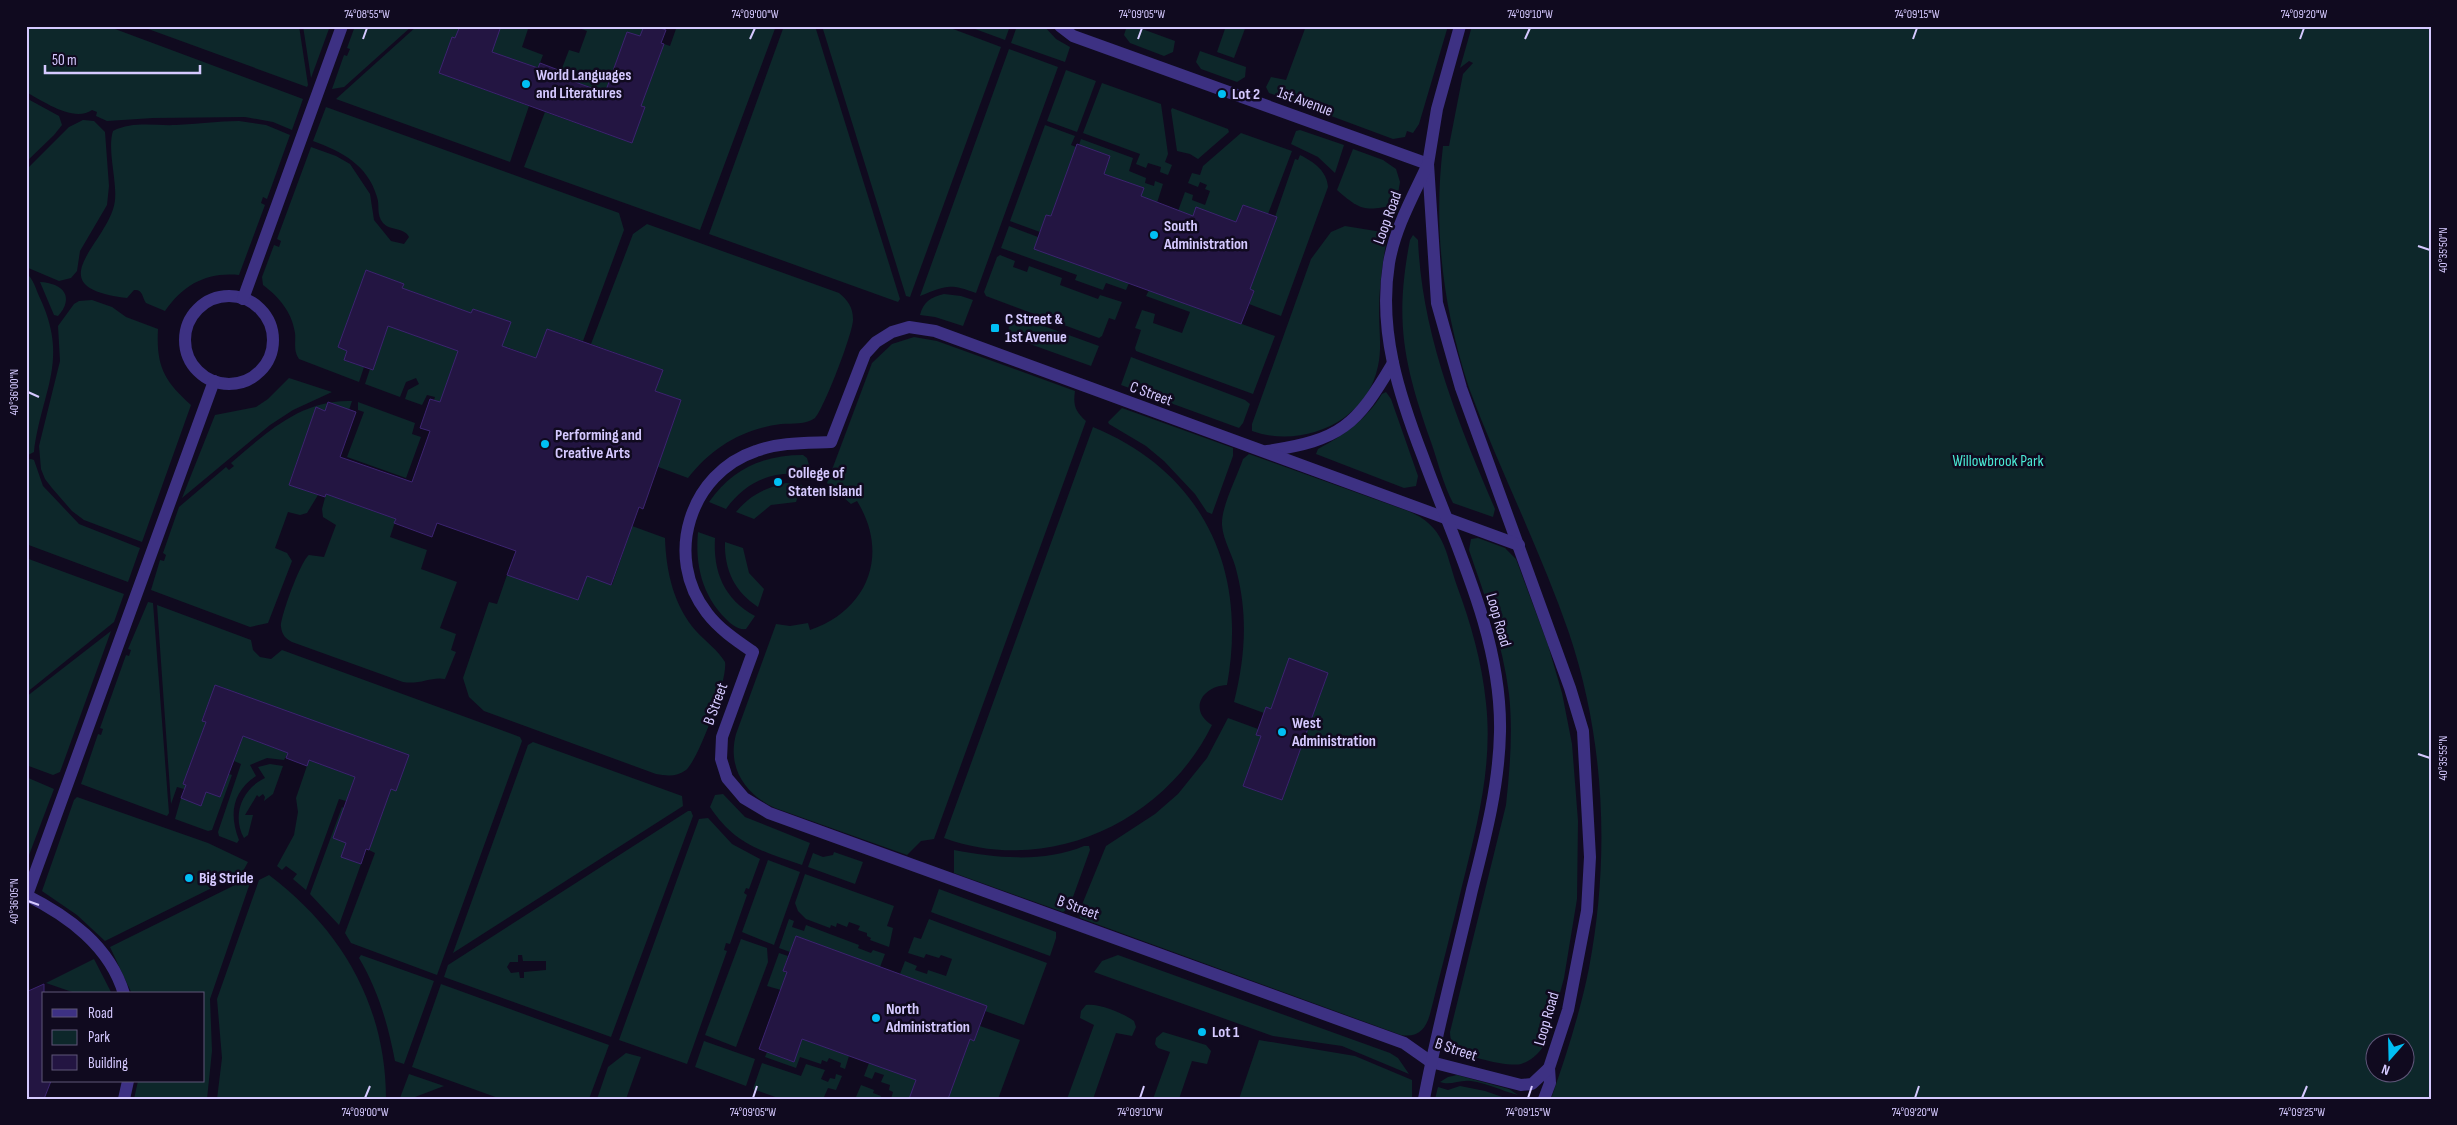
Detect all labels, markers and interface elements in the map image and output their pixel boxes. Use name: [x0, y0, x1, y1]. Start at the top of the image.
text: 74°08'55"W: [344, 7, 390, 22]
text: 74°09'00"W: [732, 7, 779, 22]
text: 74°09'05"W: [1119, 7, 1165, 22]
text: 74°09'10"W: [1507, 7, 1553, 22]
text: 74°09'15"W: [1894, 7, 1940, 22]
text: 74°09'20"W: [2281, 7, 2327, 22]
scale bar: [45, 42, 200, 74]
text: 50 m: [52, 51, 77, 70]
place label: World Languages and Literatures: [536, 66, 631, 103]
marker: World Languages and Literatures: [520, 78, 532, 90]
street label: 1st Avenue: [1275, 83, 1335, 121]
place label: Lot 2: [1232, 85, 1260, 104]
marker: Lot 2: [1216, 88, 1228, 100]
street label: Loop Road: [1370, 189, 1406, 247]
place label: South Administration: [1163, 217, 1248, 254]
text: 40°35'50"N: [2436, 227, 2451, 273]
marker: South Administration: [1148, 229, 1160, 241]
place label: C Street & 1st Avenue: [1005, 310, 1067, 347]
marker: C Street & 1st Avenue: [989, 322, 1001, 334]
text: 40°36'00"N: [7, 369, 22, 415]
street label: C Street: [1127, 378, 1175, 411]
place label: Performing and Creative Arts: [555, 426, 642, 463]
marker: Performing and Creative Arts: [539, 438, 551, 450]
park label: Willowbrook Park: [1952, 452, 2044, 471]
place label: College of Staten Island: [788, 464, 862, 501]
marker: College of Staten Island: [772, 476, 784, 488]
street label: Loop Road: [1481, 591, 1515, 649]
street label: B Street: [700, 680, 732, 728]
place label: West Administration: [1291, 714, 1376, 751]
marker: West Administration: [1276, 726, 1288, 738]
text: 40°35'55"N: [2436, 736, 2451, 780]
place label: Big Stride: [199, 869, 254, 888]
marker: Big Stride: [183, 872, 195, 884]
text: 40°36'05"N: [7, 878, 22, 924]
street label: B Street: [1054, 892, 1102, 924]
street label: Loop Road: [1530, 990, 1564, 1048]
legend: [42, 992, 205, 1082]
place label: North Administration: [885, 1000, 970, 1037]
text: Road: [88, 1004, 113, 1023]
marker: North Administration: [870, 1012, 882, 1024]
place label: Lot 1: [1212, 1023, 1240, 1042]
marker: Lot 1: [1196, 1026, 1208, 1038]
text: Park: [88, 1028, 110, 1047]
north arrow: [2364, 1032, 2414, 1082]
street label: B Street: [1432, 1034, 1480, 1066]
text: Building: [88, 1054, 128, 1073]
text: N: [2379, 1060, 2392, 1079]
text: 74°09'00"W: [342, 1105, 389, 1120]
text: 74°09'05"W: [730, 1105, 776, 1120]
text: 74°09'10"W: [1117, 1105, 1163, 1120]
text: 74°09'15"W: [1505, 1105, 1551, 1120]
text: 74°09'20"W: [1892, 1105, 1938, 1120]
text: 74°09'25"W: [2279, 1105, 2325, 1120]

